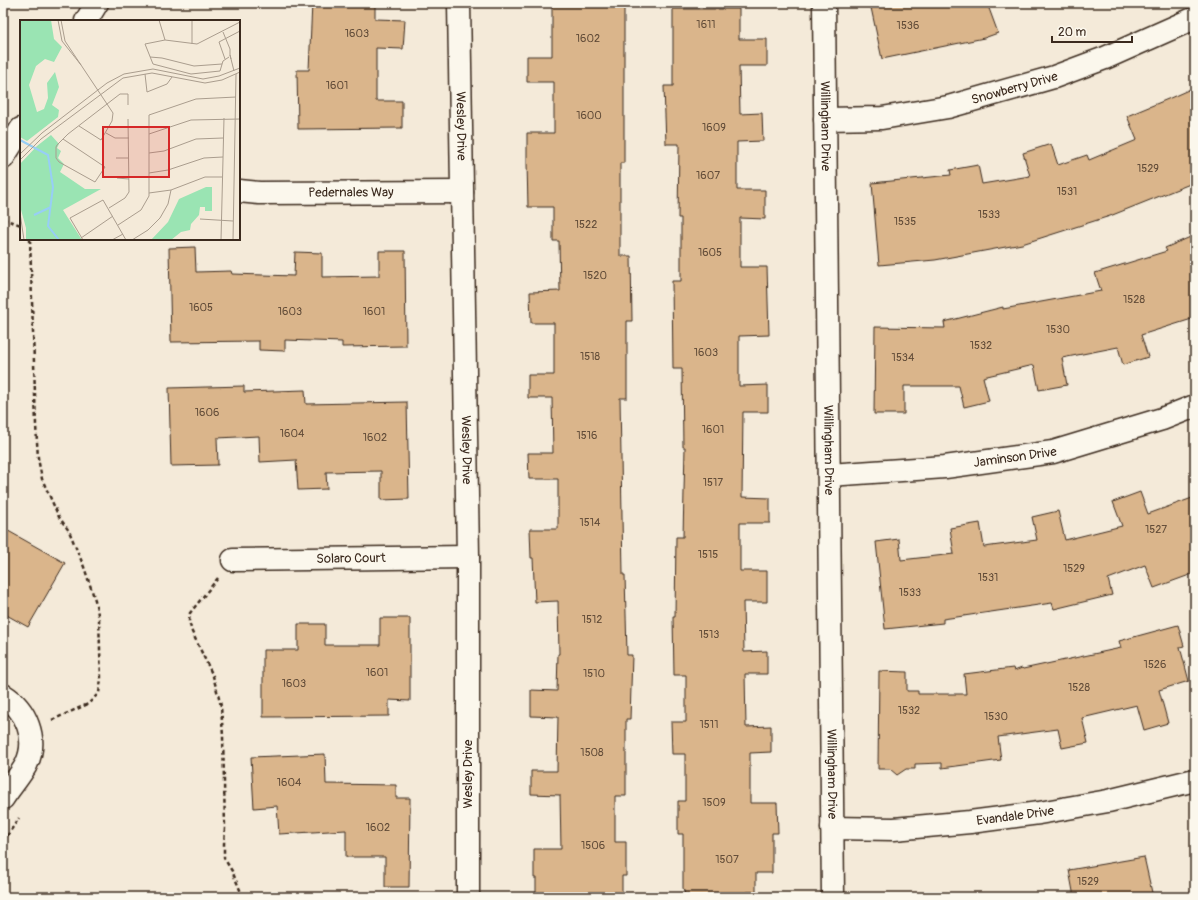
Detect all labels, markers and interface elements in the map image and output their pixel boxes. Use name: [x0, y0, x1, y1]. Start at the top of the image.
house number: 1611: [696, 18, 716, 31]
scale bar: [1052, 18, 1132, 44]
house number: 1536: [897, 19, 919, 32]
inset map: [20, 20, 240, 240]
text: 20 m: [1058, 25, 1087, 40]
house number: 1603: [345, 27, 369, 40]
house number: 1602: [576, 32, 600, 45]
street label: Snowberry Drive: [969, 68, 1061, 108]
house number: 1601: [326, 79, 348, 92]
street label: Willingham Drive: [817, 81, 834, 172]
street label: Wesley Drive: [452, 91, 470, 161]
house number: 1600: [576, 109, 602, 122]
house number: 1609: [702, 121, 726, 134]
house number: 1529: [1137, 162, 1159, 175]
house number: 1607: [696, 169, 720, 182]
street label: Pedernales Way: [308, 184, 394, 201]
house number: 1531: [1057, 185, 1077, 198]
house number: 1533: [978, 208, 1000, 221]
house number: 1535: [894, 215, 916, 228]
house number: 1522: [575, 218, 597, 231]
house number: 1605: [698, 246, 722, 259]
house number: 1520: [583, 269, 607, 282]
house number: 1528: [1123, 293, 1145, 306]
house number: 1605: [189, 301, 213, 314]
house number: 1603: [278, 305, 302, 318]
house number: 1601: [363, 305, 385, 318]
house number: 1530: [1046, 323, 1070, 336]
house number: 1532: [970, 339, 992, 352]
house number: 1603: [694, 346, 718, 359]
house number: 1518: [580, 350, 601, 363]
house number: 1534: [892, 351, 915, 364]
street label: Willingham Drive: [820, 405, 837, 496]
house number: 1606: [195, 406, 219, 419]
street label: Wesley Drive: [458, 415, 475, 485]
house number: 1601: [702, 423, 724, 436]
house number: 1604: [280, 427, 305, 440]
house number: 1516: [577, 429, 597, 442]
house number: 1602: [363, 431, 387, 444]
street label: Jaminson Drive: [972, 443, 1059, 471]
house number: 1517: [703, 476, 723, 489]
house number: 1514: [580, 516, 601, 529]
house number: 1527: [1145, 523, 1167, 536]
house number: 1515: [698, 548, 718, 561]
street label: Solaro Court: [316, 550, 387, 567]
house number: 1529: [1063, 562, 1085, 575]
house number: 1531: [978, 571, 998, 584]
house number: 1533: [899, 586, 921, 599]
house number: 1512: [582, 613, 602, 626]
house number: 1513: [699, 628, 719, 641]
house number: 1526: [1144, 658, 1166, 671]
house number: 1601: [366, 666, 388, 679]
house number: 1510: [583, 667, 605, 680]
house number: 1603: [282, 677, 306, 690]
house number: 1528: [1068, 681, 1090, 694]
house number: 1532: [898, 704, 920, 717]
house number: 1530: [984, 710, 1008, 723]
house number: 1511: [700, 718, 718, 731]
street label: Willingham Drive: [823, 729, 840, 820]
street label: Wesley Drive: [460, 739, 476, 808]
house number: 1508: [580, 746, 604, 759]
house number: 1604: [277, 776, 302, 789]
house number: 1509: [702, 796, 726, 809]
street label: Evandale Drive: [975, 802, 1056, 829]
house number: 1602: [366, 821, 390, 834]
house number: 1506: [581, 839, 605, 852]
house number: 1507: [715, 853, 739, 866]
house number: 1529: [1077, 875, 1099, 888]

